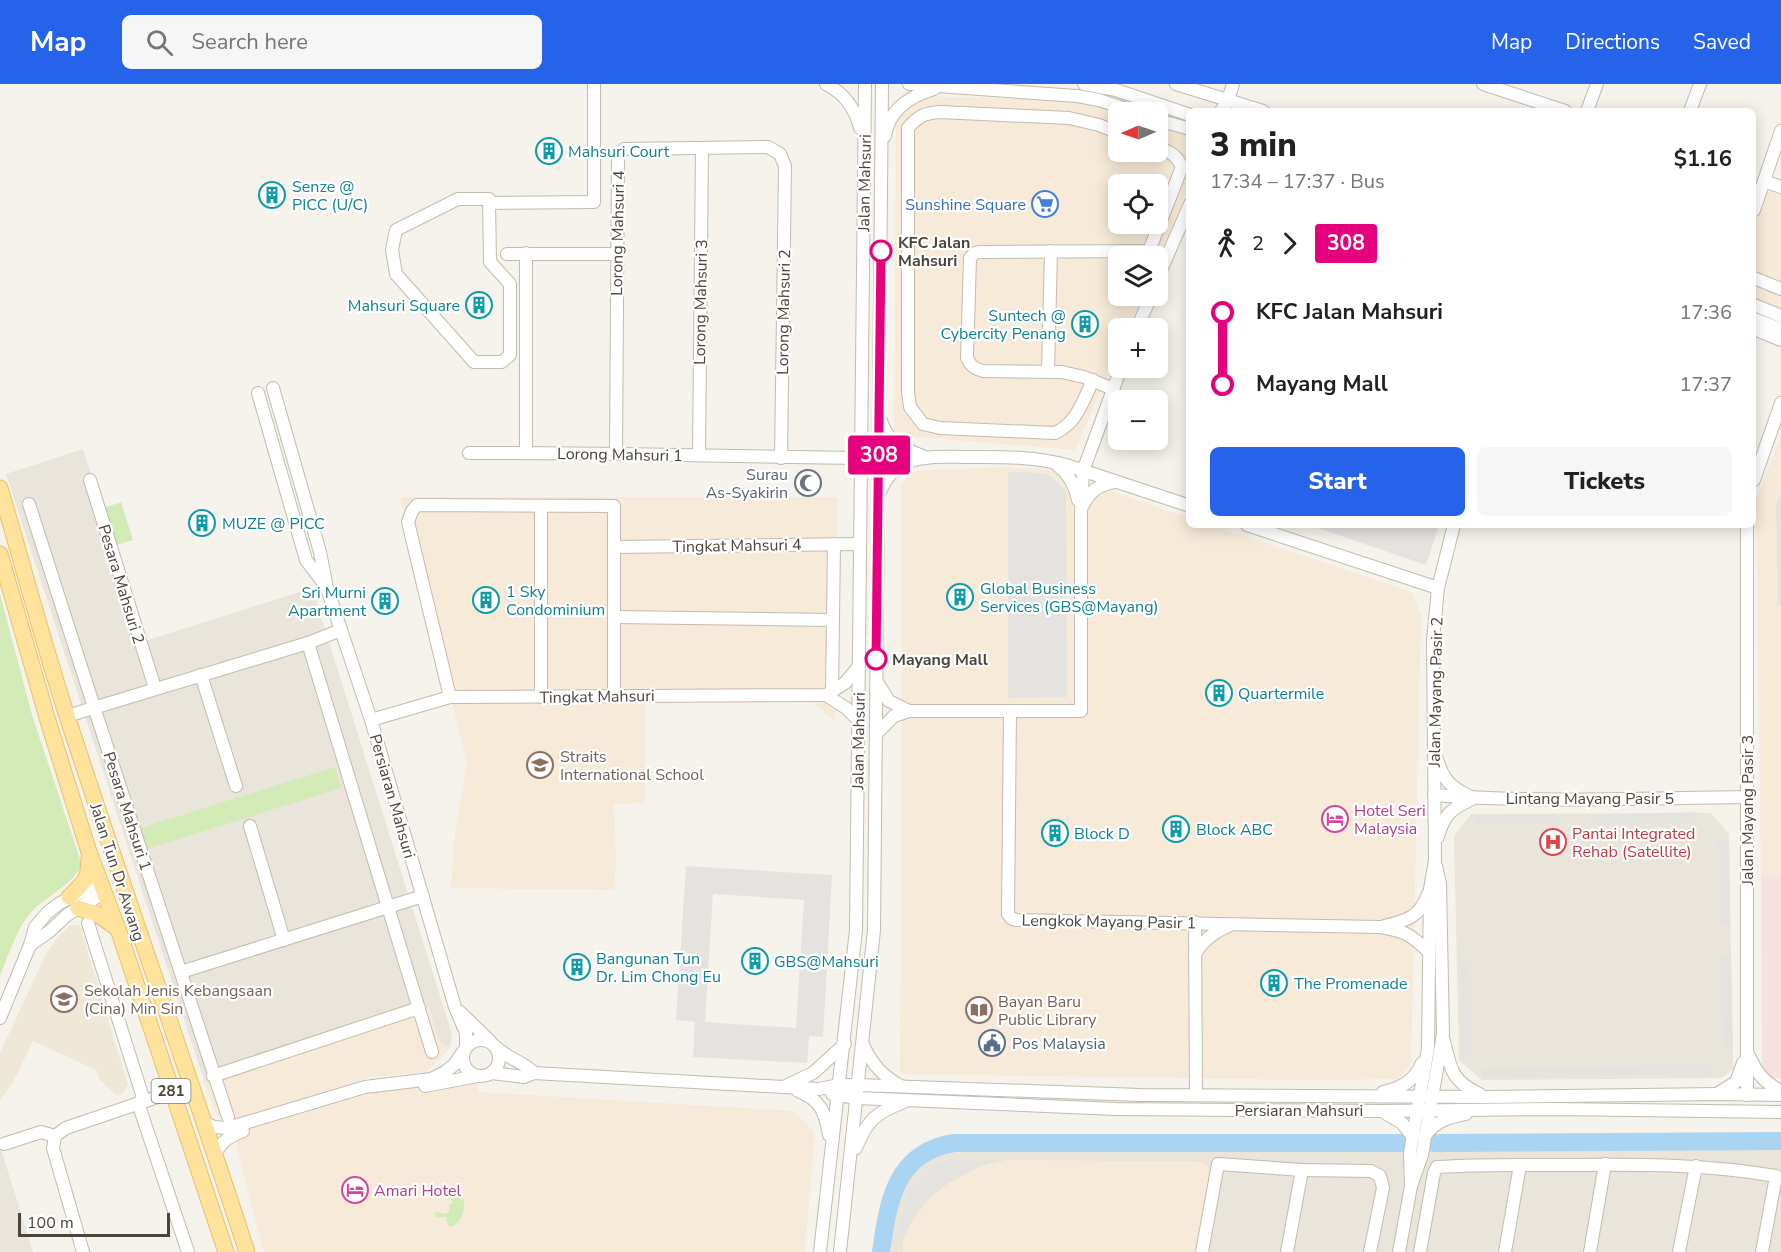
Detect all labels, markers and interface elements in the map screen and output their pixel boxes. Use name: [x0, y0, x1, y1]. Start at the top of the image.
search box: [122, 15, 542, 69]
text: Map: [30, 23, 86, 61]
icon: search: [143, 26, 176, 59]
text: Search here: [191, 27, 308, 57]
text: Map: [1491, 28, 1532, 56]
text: Directions: [1565, 28, 1660, 56]
text: Saved: [1693, 28, 1751, 56]
north arrow: [1108, 102, 1168, 162]
map controls: [1108, 102, 1168, 450]
text: 3 min: [1210, 123, 1297, 168]
street label: Jalan Mahsuri: [853, 134, 877, 233]
building icon: Mahsuri Court: [534, 136, 564, 166]
place label: Mahsuri Court: [568, 141, 670, 163]
text: $1.16: [1674, 144, 1732, 174]
text: 17:34 – 17:37 · Bus: [1210, 168, 1385, 195]
street label: Lorong Mahsuri 4: [606, 170, 630, 296]
button: locate: [1108, 174, 1168, 234]
place label: Senze @ PICC (U/C): [292, 176, 368, 216]
building icon: Senze @ PICC (U/C): [257, 180, 287, 210]
supermarket icon: Sunshine Square: [1030, 189, 1060, 219]
place label: Sunshine Square: [905, 194, 1026, 216]
icon: walk: [1210, 227, 1243, 260]
icon: forward: [1273, 227, 1306, 260]
text: 308: [1327, 229, 1365, 257]
text: 2: [1252, 230, 1264, 257]
place label: KFC Jalan Mahsuri: [898, 232, 970, 272]
street label: Lorong Mahsuri 3: [689, 239, 713, 365]
marker: KFC Jalan Mahsuri: [870, 240, 892, 262]
button: layers: [1108, 246, 1168, 306]
street label: Lorong Mahsuri 2: [772, 249, 796, 375]
building icon: Mahsuri Square: [464, 290, 494, 320]
place label: Mahsuri Square: [348, 295, 460, 317]
text: KFC Jalan Mahsuri: [1256, 297, 1443, 327]
text: 17:36: [1679, 299, 1732, 326]
place label: Suntech @ Cybercity Penang: [940, 305, 1066, 345]
building icon: Suntech @ Cybercity Penang: [1070, 309, 1100, 339]
button: +: [1108, 318, 1168, 378]
text: Mayang Mall: [1256, 369, 1388, 399]
text: 17:37: [1679, 371, 1732, 398]
button: −: [1108, 390, 1168, 450]
line badge: 308: [844, 436, 914, 475]
text: 308: [860, 441, 898, 469]
street label: Lorong Mahsuri 1: [557, 443, 683, 467]
button: Start: [1210, 447, 1465, 516]
button: Tickets: [1477, 447, 1732, 516]
place label: Surau As-Syakirin: [706, 464, 788, 504]
mosque icon: Surau As-Syakirin: [793, 468, 823, 498]
building icon: MUZE @ PICC: [187, 508, 217, 538]
place label: MUZE @ PICC: [222, 513, 325, 535]
street label: Pesara Mahsuri 2: [92, 522, 150, 647]
street label: Tingkat Mahsuri 4: [672, 534, 802, 558]
place label: Global Business Services (GBS@Mayang): [980, 578, 1159, 618]
place label: 1 Sky Condominium: [506, 581, 605, 621]
place label: Sri Murni Apartment: [288, 582, 366, 622]
building icon: Global Business Services (GBS@Mayang): [945, 582, 975, 612]
building icon: 1 Sky Condominium: [471, 585, 501, 615]
building icon: Sri Murni Apartment: [370, 586, 400, 616]
street label: Jalan Mayang Pasir 2: [1424, 617, 1448, 768]
marker: Mayang Mall: [865, 648, 887, 670]
place label: Mayang Mall: [892, 649, 988, 671]
building icon: Quartermile: [1204, 678, 1234, 708]
place label: Quartermile: [1238, 683, 1324, 705]
street label: Tingkat Mahsuri: [539, 685, 655, 709]
street label: Jalan Mahsuri: [847, 692, 871, 791]
street label: Persiaran Mahsuri: [364, 731, 420, 861]
street label: Jalan Mayang Pasir 3: [1737, 735, 1759, 886]
place label: Straits International School: [560, 746, 704, 786]
street label: Pesara Mahsuri 1: [97, 749, 157, 874]
school or university icon: Straits International School: [525, 750, 555, 780]
street label: Lintang Mayang Pasir 5: [1506, 788, 1674, 810]
street label: Jalan Tun Dr Awang: [84, 800, 150, 944]
place label: Hotel Seri Malaysia: [1354, 800, 1426, 840]
hotel icon: Hotel Seri Malaysia: [1320, 804, 1350, 834]
building icon: Block ABC: [1161, 814, 1191, 844]
building icon: Block D: [1040, 818, 1070, 848]
place label: Block ABC: [1196, 819, 1273, 841]
place label: Block D: [1074, 823, 1130, 845]
place label: Pantai Integrated Rehab (Satellite): [1572, 823, 1695, 863]
hospital icon: Pantai Integrated Rehab (Satellite): [1538, 827, 1568, 857]
street label: Lengkok Mayang Pasir 1: [1021, 909, 1196, 935]
building icon: GBS@Mahsuri: [740, 946, 770, 976]
place label: Bangunan Tun Dr. Lim Chong Eu: [596, 948, 721, 988]
place label: GBS@Mahsuri: [774, 951, 879, 973]
building icon: Bangunan Tun Dr. Lim Chong Eu: [562, 952, 592, 982]
building icon: The Promenade: [1259, 968, 1289, 998]
place label: The Promenade: [1294, 973, 1407, 995]
place label: Sekolah Jenis Kebangsaan (Cina) Min Sin: [84, 980, 272, 1020]
school or university icon: Sekolah Jenis Kebangsaan (Cina) Min Sin: [49, 984, 79, 1014]
place label: Bayan Baru Public Library: [998, 991, 1097, 1031]
library icon: Bayan Baru Public Library: [964, 995, 994, 1025]
public building icon: Pos Malaysia: [977, 1028, 1007, 1058]
place label: Pos Malaysia: [1012, 1033, 1106, 1055]
road number: 281: [152, 1079, 190, 1103]
street label: Persiaran Mahsuri: [1235, 1100, 1363, 1122]
hotel icon: Amari Hotel: [340, 1175, 370, 1205]
place label: Amari Hotel: [374, 1180, 461, 1202]
scale bar: [18, 1210, 170, 1238]
text: 100 m: [27, 1212, 74, 1234]

